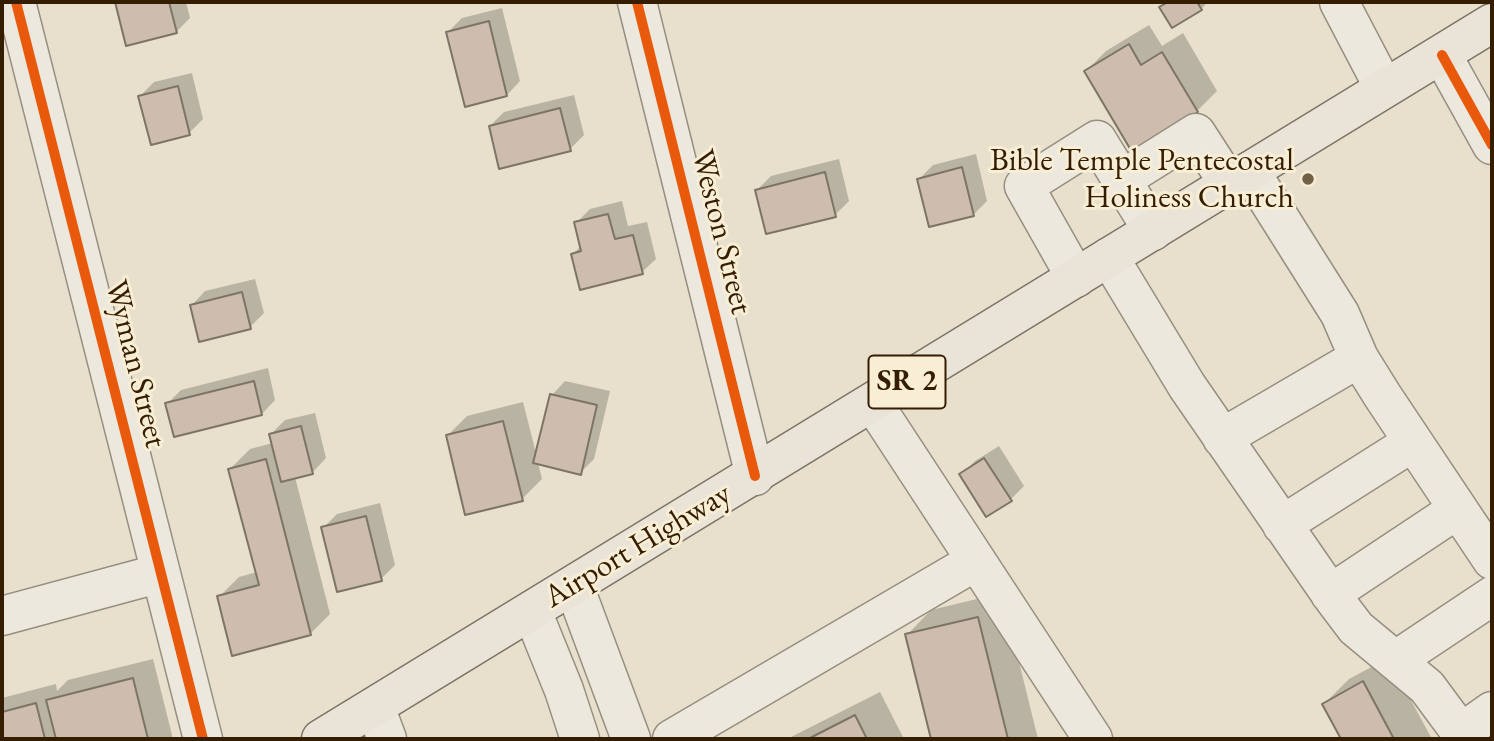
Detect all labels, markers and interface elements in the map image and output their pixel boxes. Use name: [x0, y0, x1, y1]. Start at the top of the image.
place label: Bible Temple Pentecostal Holiness Church: [990, 142, 1294, 217]
street label: Weston Street: [682, 146, 760, 318]
marker: Bible Temple Pentecostal Holiness Church: [1300, 171, 1316, 187]
street label: Wyman Street: [96, 276, 174, 452]
road number: SR 2: [869, 356, 946, 408]
street label: Airport Highway: [537, 475, 739, 617]

